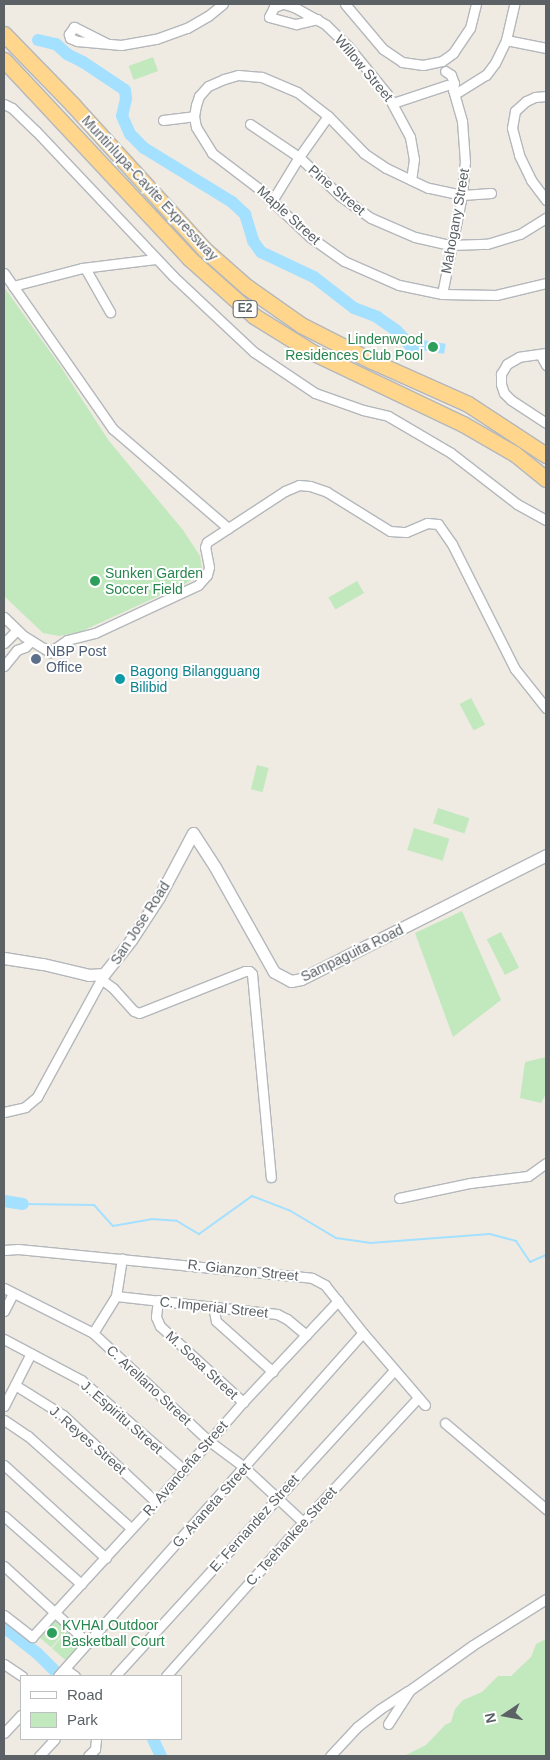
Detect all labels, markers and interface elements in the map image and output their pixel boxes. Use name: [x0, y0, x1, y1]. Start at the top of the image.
street label: Willow Street: [331, 31, 397, 105]
street label: Muntinlupa-Cavite Expressway: [78, 112, 222, 264]
street label: Pine Street: [305, 161, 369, 219]
street label: Mahogany Street: [437, 167, 473, 275]
street label: Maple Street: [254, 182, 324, 248]
road number: E2: [232, 300, 258, 318]
place label: Lindenwood Residences Club Pool: [285, 331, 423, 364]
marker: Lindenwood Residences Club Pool: [427, 341, 439, 353]
place label: Sunken Garden Soccer Field: [105, 565, 203, 598]
marker: Sunken Garden Soccer Field: [89, 575, 101, 587]
place label: NBP Post Office: [46, 643, 107, 676]
marker: NBP Post Office: [30, 653, 42, 665]
place label: Bagong Bilangguang Bilibid: [130, 663, 260, 696]
marker: Bagong Bilangguang Bilibid: [114, 673, 126, 685]
street label: San Jose Road: [107, 878, 173, 968]
street label: Sampaguita Road: [298, 921, 406, 985]
street label: R. Gianzon Street: [187, 1256, 299, 1284]
street label: C. Imperial Street: [159, 1293, 269, 1321]
street label: M. Sosa Street: [162, 1327, 242, 1403]
street label: C. Arellano Street: [103, 1341, 195, 1429]
street label: J. Espiritu Street: [78, 1377, 166, 1457]
street label: J. Reyes Street: [46, 1402, 130, 1478]
street label: R. Avanceña Street: [139, 1417, 231, 1519]
street label: G. Araneta Street: [168, 1459, 254, 1551]
street label: E. Fernandez Street: [206, 1471, 302, 1575]
street label: C. Teehankee Street: [242, 1483, 340, 1589]
place label: KVHAI Outdoor Basketball Court: [62, 1617, 165, 1650]
marker: KVHAI Outdoor Basketball Court: [46, 1627, 58, 1639]
legend: [20, 1675, 182, 1740]
text: Road: [67, 1686, 103, 1703]
north arrow: [480, 1690, 530, 1740]
text: Park: [67, 1711, 98, 1728]
text: N: [481, 1712, 499, 1725]

